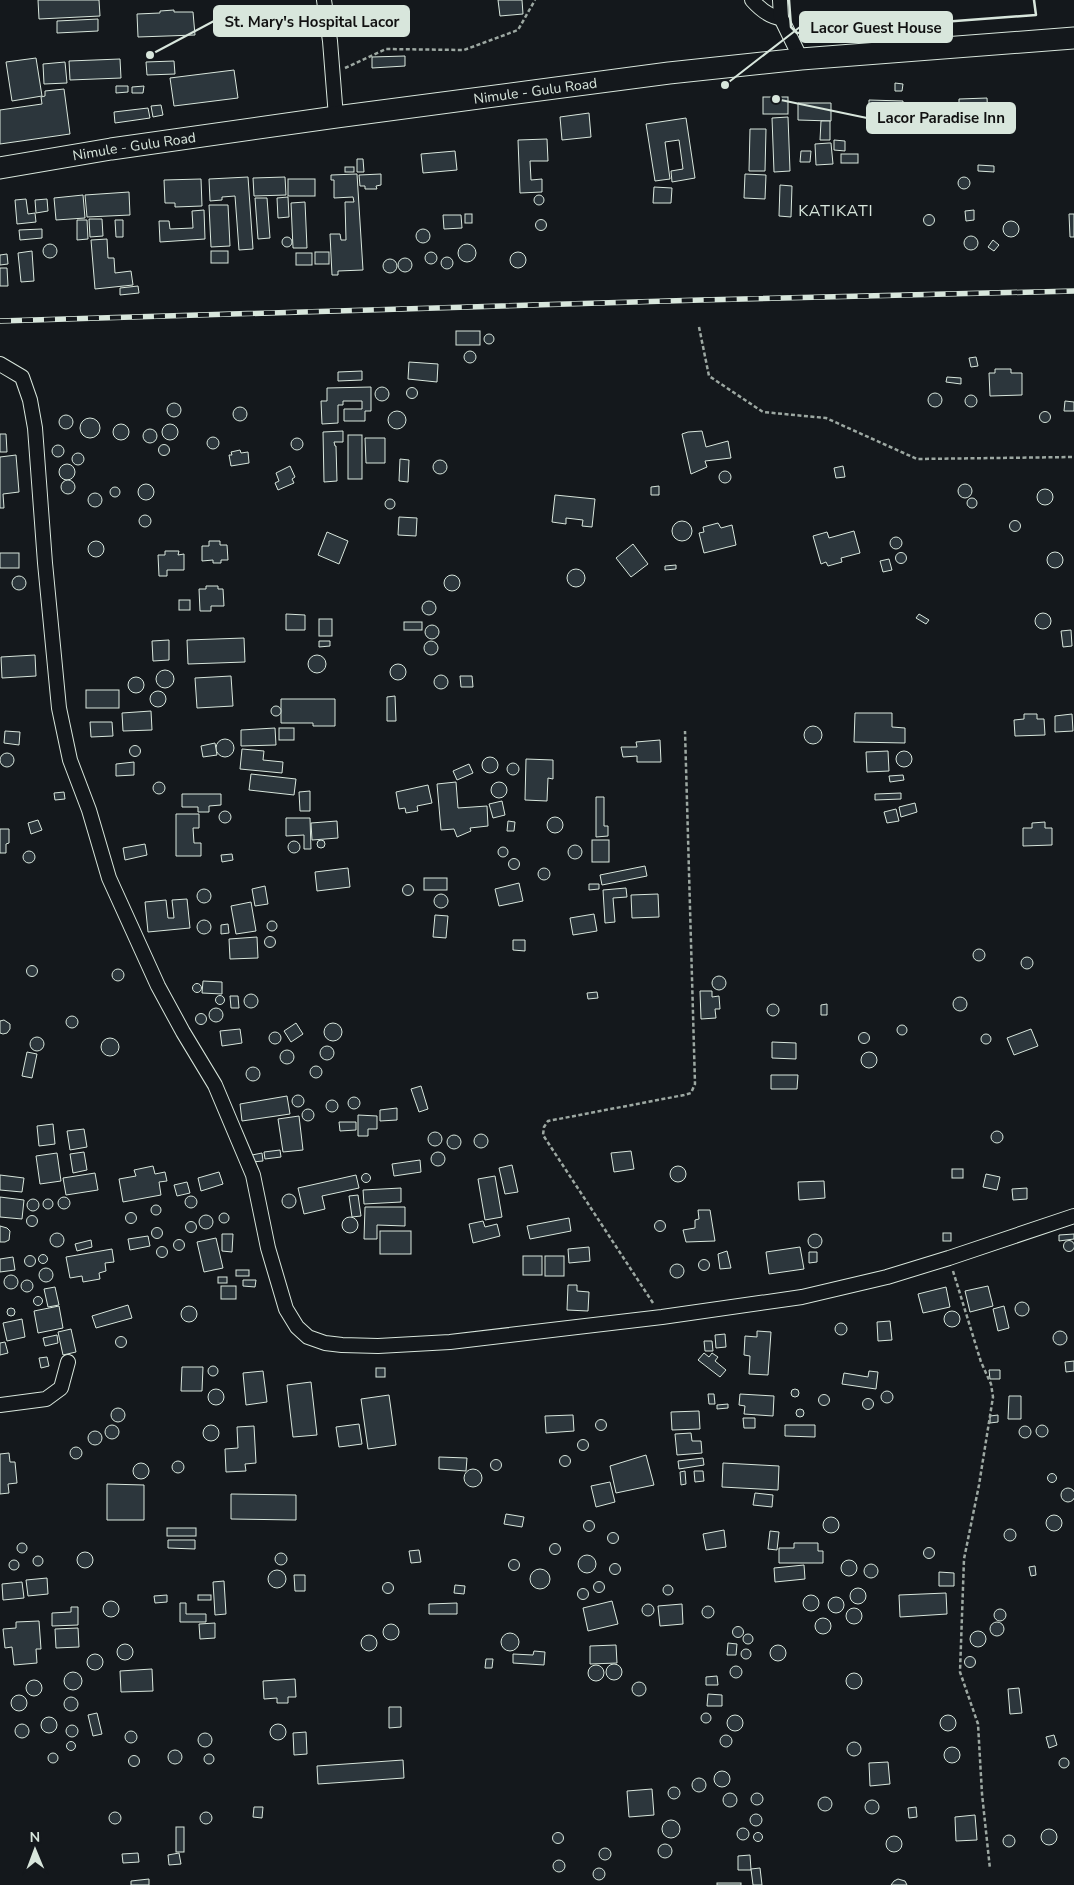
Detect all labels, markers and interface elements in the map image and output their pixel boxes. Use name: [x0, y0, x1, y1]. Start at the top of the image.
callout: St. Mary's Hospital Lacor: [214, 6, 409, 36]
text: St. Mary's Hospital Lacor: [225, 12, 400, 32]
callout: Lacor Guest House: [800, 12, 952, 42]
text: Lacor Guest House: [810, 18, 942, 38]
street label: Nimule - Gulu Road: [472, 73, 598, 108]
callout: Lacor Paradise Inn: [867, 103, 1015, 133]
text: Lacor Paradise Inn: [877, 108, 1005, 128]
street label: Nimule - Gulu Road: [71, 128, 197, 165]
district label: KATIKATI: [798, 200, 874, 222]
north arrow: [10, 1825, 60, 1875]
text: N: [29, 1828, 40, 1847]

